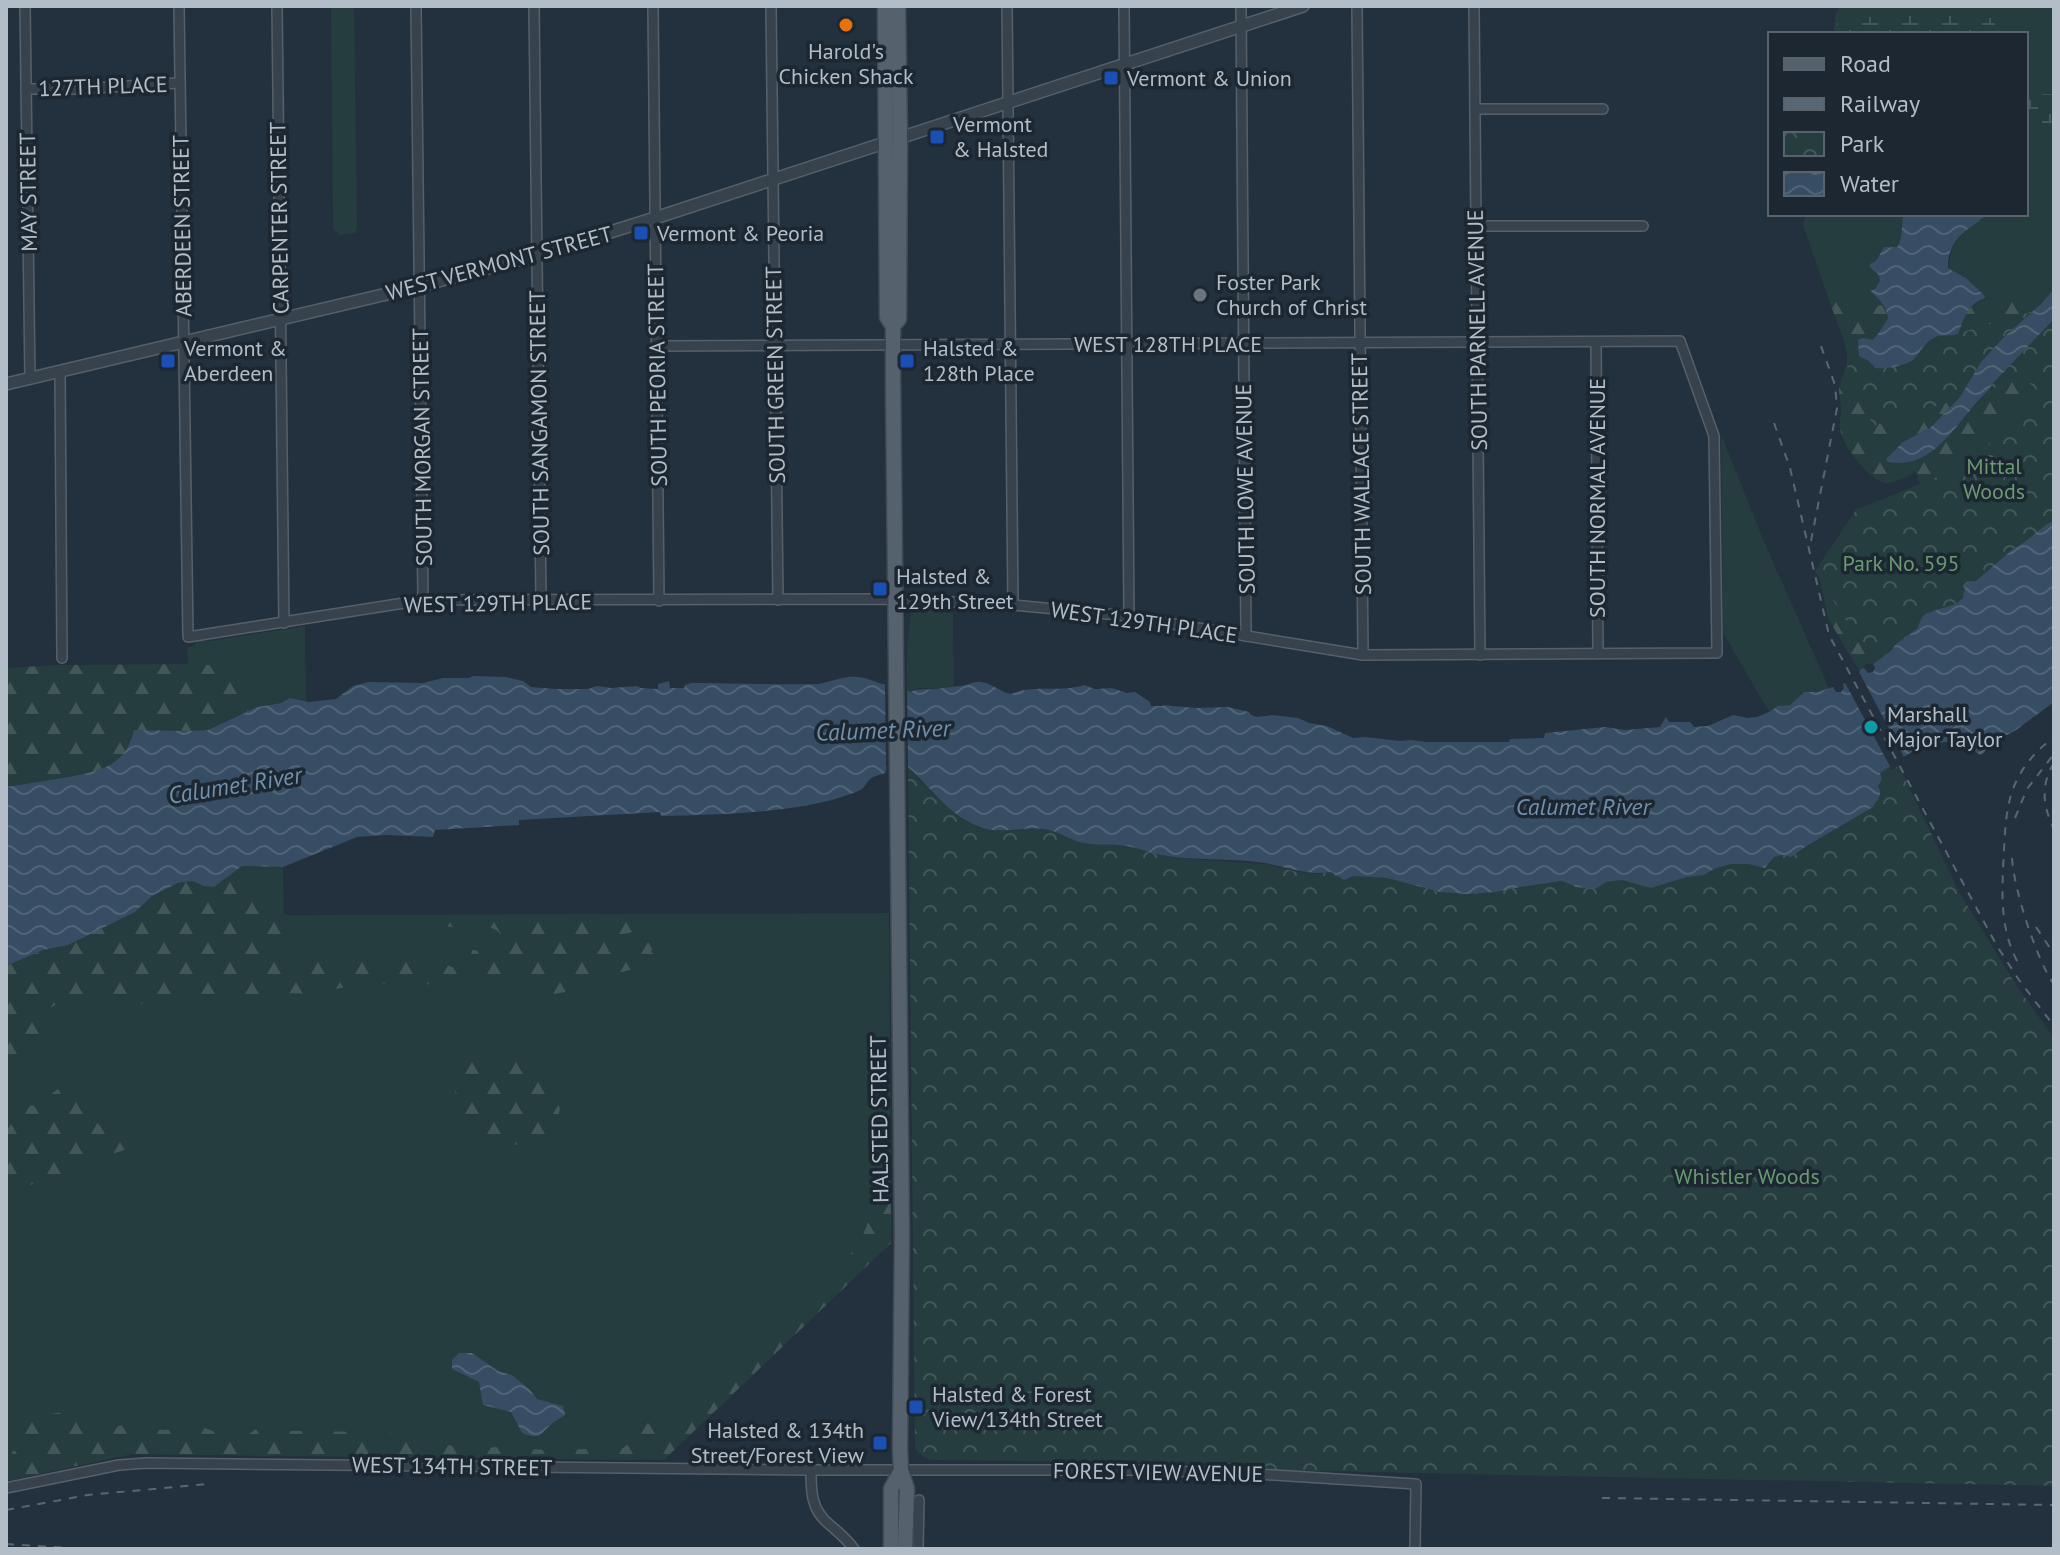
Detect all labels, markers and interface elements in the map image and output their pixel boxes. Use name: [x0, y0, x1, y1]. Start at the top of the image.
marker: Harold's Chicken Shack: [837, 16, 855, 34]
legend: [1768, 32, 2028, 216]
place label: Harold's Chicken Shack: [779, 37, 914, 90]
text: Road: [1840, 48, 1891, 79]
place label: Vermont & Union: [1126, 64, 1292, 92]
marker: Vermont & Union: [1102, 69, 1120, 87]
street label: 127TH PLACE: [38, 70, 168, 102]
text: Railway: [1840, 88, 1920, 119]
place label: Vermont & Halsted: [952, 110, 1048, 163]
street label: CARPENTER STREET: [263, 121, 295, 315]
marker: Vermont & Halsted: [928, 128, 946, 146]
text: Park: [1840, 128, 1885, 159]
street label: MAY STREET: [13, 132, 43, 252]
street label: ABERDEEN STREET: [166, 135, 198, 317]
text: Water: [1840, 168, 1899, 199]
street label: SOUTH PARNELL AVENUE: [1461, 209, 1493, 451]
street label: WEST VERMONT STREET: [383, 219, 615, 307]
place label: Vermont & Peoria: [656, 219, 824, 247]
marker: Vermont & Peoria: [632, 224, 650, 242]
street label: SOUTH PEORIA STREET: [641, 263, 673, 487]
street label: SOUTH GREEN STREET: [759, 266, 791, 484]
place label: Foster Park Church of Christ: [1216, 268, 1367, 321]
marker: Foster Park Church of Christ: [1191, 286, 1209, 304]
street label: SOUTH SANGAMON STREET: [523, 290, 555, 556]
street label: SOUTH MORGAN STREET: [406, 328, 438, 566]
street label: WEST 128TH PLACE: [1074, 330, 1262, 358]
place label: Vermont & Aberdeen: [183, 334, 287, 387]
place label: Halsted & 128th Place: [923, 334, 1035, 387]
marker: Vermont & Aberdeen: [159, 352, 177, 370]
marker: Halsted & 128th Place: [898, 352, 916, 370]
street label: SOUTH WALLACE STREET: [1345, 353, 1377, 595]
street label: SOUTH NORMAL AVENUE: [1583, 378, 1611, 618]
street label: SOUTH LOWE AVENUE: [1229, 383, 1261, 595]
park label: Mittal Woods: [1963, 452, 2025, 505]
park label: Park No. 595: [1843, 549, 1959, 577]
place label: Halsted & 129th Street: [896, 562, 1014, 615]
marker: Halsted & 129th Street: [871, 580, 889, 598]
street label: WEST 129TH PLACE: [404, 587, 592, 619]
street label: WEST 129TH PLACE: [1049, 595, 1239, 649]
place label: Marshall Major Taylor: [1887, 700, 2003, 753]
water label: Calumet River: [815, 712, 953, 748]
marker: Marshall Major Taylor: [1862, 718, 1880, 736]
water label: Calumet River: [166, 759, 306, 811]
water label: Calumet River: [1516, 791, 1652, 822]
street label: HALSTED STREET: [864, 1035, 894, 1203]
park label: Whistler Woods: [1674, 1162, 1820, 1190]
place label: Halsted & Forest View/134th Street: [931, 1380, 1103, 1433]
marker: Halsted & Forest View/134th Street: [907, 1398, 925, 1416]
place label: Halsted & 134th Street/Forest View: [691, 1416, 864, 1469]
marker: Halsted & 134th Street/Forest View: [871, 1434, 889, 1452]
street label: WEST 134TH STREET: [352, 1450, 552, 1482]
street label: FOREST VIEW AVENUE: [1053, 1456, 1263, 1488]

